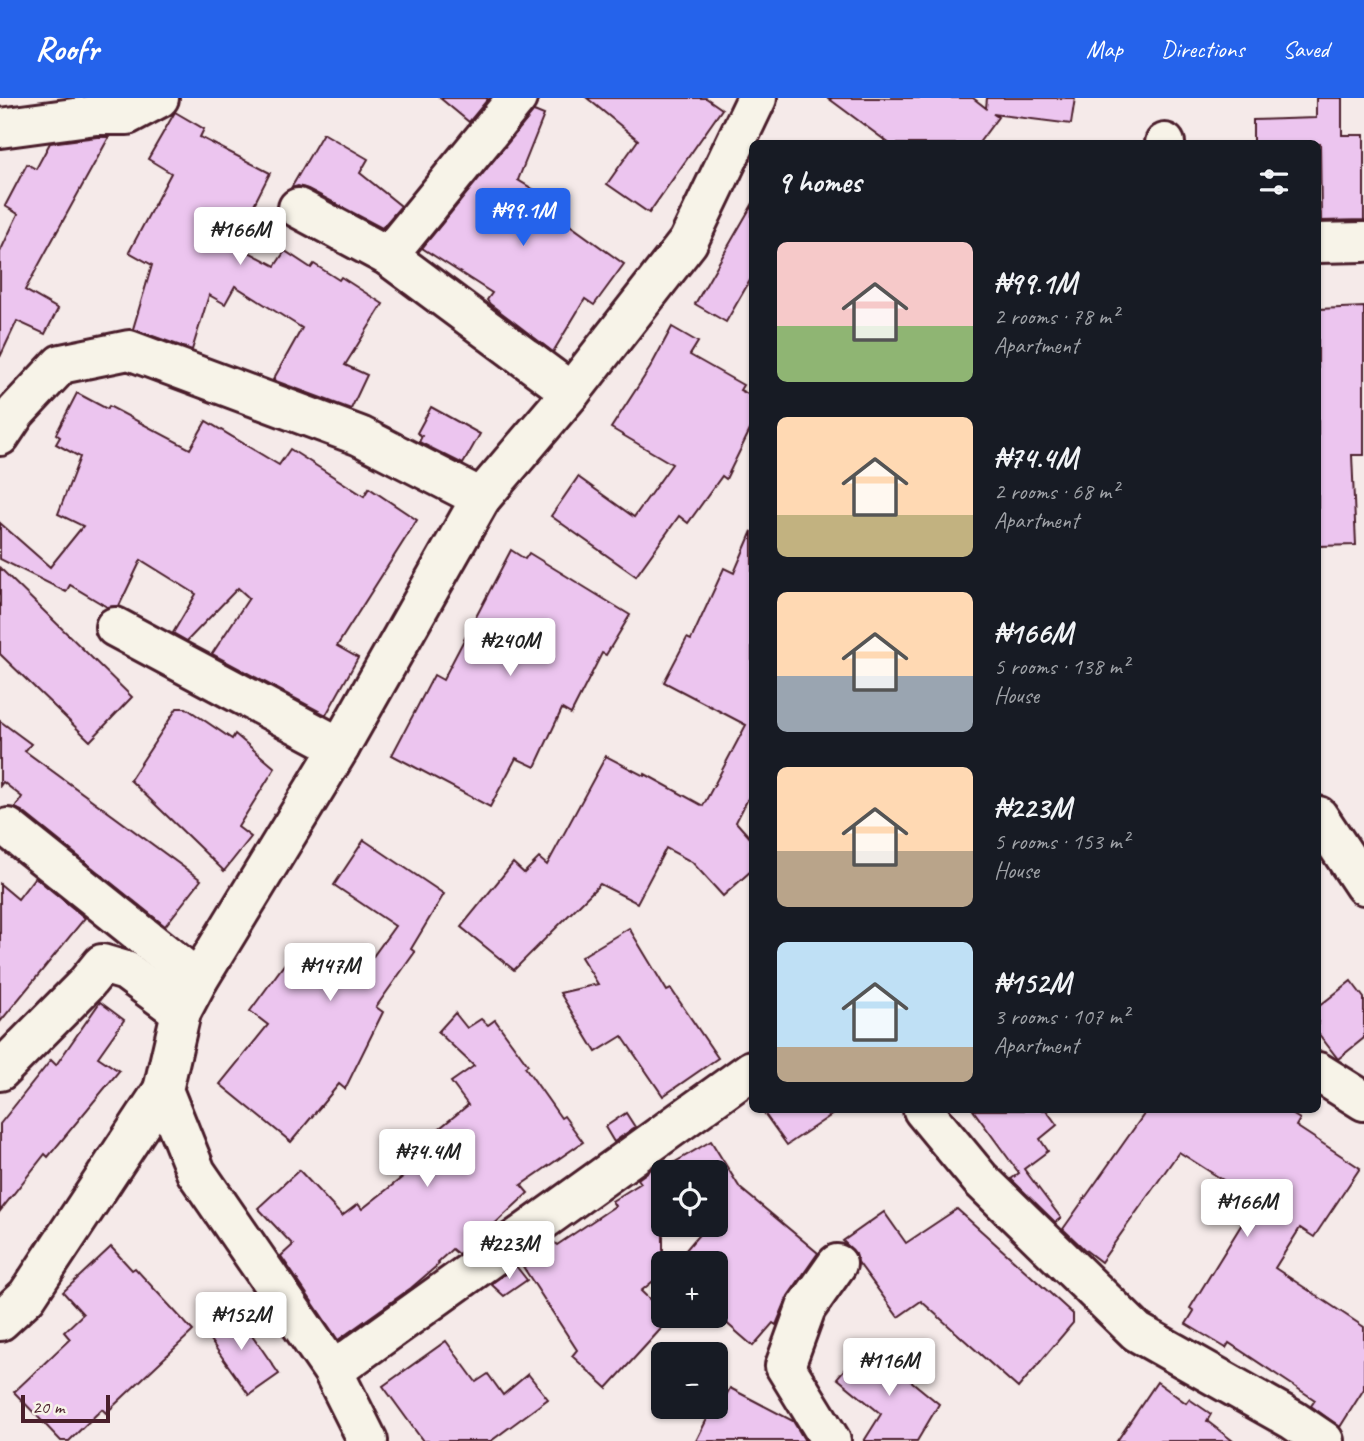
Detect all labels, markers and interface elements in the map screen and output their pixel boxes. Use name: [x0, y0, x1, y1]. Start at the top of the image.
text: Roofr: [35, 28, 98, 70]
text: Map: [1086, 34, 1123, 64]
text: Directions: [1161, 34, 1244, 64]
text: Saved: [1282, 34, 1329, 64]
text: 9 homes: [777, 163, 861, 201]
icon: filters: [1255, 163, 1293, 201]
pin: ₦99.1M: [466, 188, 580, 248]
text: ₦99.1M: [491, 196, 555, 225]
pin: ₦166M: [191, 208, 289, 267]
text: ₦166M: [210, 215, 270, 244]
text: ₦99.1M: [994, 264, 1076, 302]
icon: home: [833, 270, 917, 354]
text: 2 rooms · 78 m²: [994, 302, 1118, 331]
text: Apartment: [994, 331, 1079, 360]
text: ₦74.4M: [994, 439, 1077, 477]
icon: home: [833, 445, 917, 529]
text: 2 rooms · 68 m²: [994, 477, 1118, 506]
text: Apartment: [994, 506, 1079, 535]
text: ₦166M: [994, 614, 1072, 652]
pin: ₦240M: [461, 618, 559, 678]
icon: home: [833, 620, 917, 704]
text: ₦240M: [480, 626, 540, 655]
text: 5 rooms · 138 m²: [994, 652, 1129, 681]
text: House: [994, 681, 1039, 710]
text: ₦223M: [994, 789, 1071, 827]
icon: home: [833, 795, 917, 879]
text: 5 rooms · 153 m²: [994, 827, 1129, 856]
text: House: [994, 856, 1039, 885]
pin: ₦147M: [281, 944, 379, 1003]
text: ₦147M: [300, 951, 360, 980]
text: ₦152M: [994, 964, 1071, 1002]
icon: home: [833, 970, 917, 1054]
text: 3 rooms · 107 m²: [994, 1002, 1129, 1031]
text: Apartment: [994, 1031, 1079, 1060]
pin: ₦74.4M: [370, 1130, 484, 1189]
text: ₦74.4M: [395, 1137, 459, 1166]
map controls: [651, 1160, 728, 1419]
button: locate: [651, 1160, 728, 1237]
pin: ₦166M: [1198, 1180, 1296, 1239]
text: ₦166M: [1217, 1187, 1277, 1216]
pin: ₦223M: [460, 1222, 558, 1281]
text: ₦223M: [479, 1229, 539, 1258]
button: +: [651, 1251, 728, 1328]
pin: ₦152M: [192, 1292, 290, 1352]
text: ₦152M: [212, 1300, 270, 1329]
pin: ₦116M: [840, 1338, 938, 1398]
button: −: [651, 1342, 728, 1419]
text: ₦116M: [859, 1346, 919, 1375]
scale bar: [21, 1392, 110, 1424]
text: 20 m: [32, 1395, 64, 1419]

